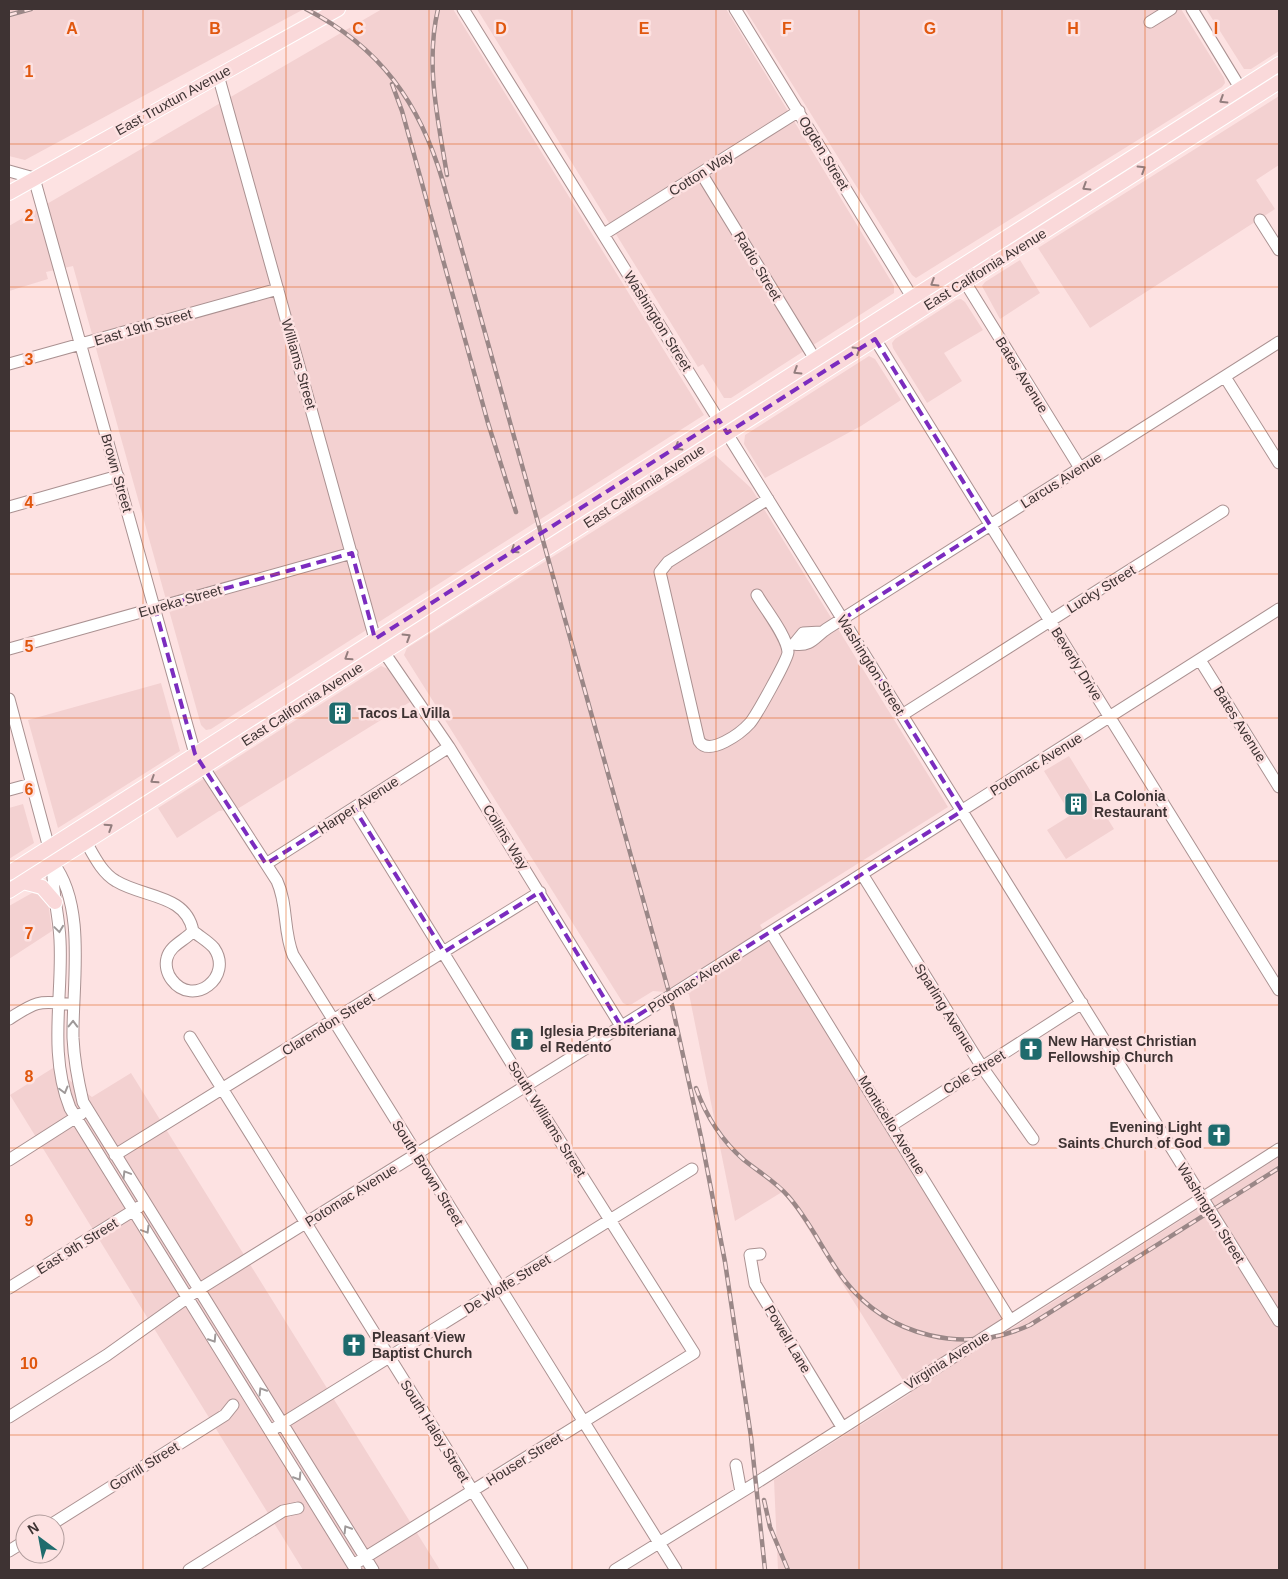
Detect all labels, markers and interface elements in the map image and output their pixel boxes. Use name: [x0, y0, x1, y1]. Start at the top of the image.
text: A: [66, 20, 78, 37]
text: B: [209, 20, 221, 37]
text: C: [352, 20, 364, 37]
text: D: [495, 20, 507, 37]
text: E: [639, 20, 650, 37]
text: F: [782, 20, 792, 37]
text: G: [924, 20, 936, 37]
text: H: [1067, 20, 1079, 37]
text: I: [1214, 20, 1218, 37]
street label: East Truxtun Avenue: [113, 62, 233, 138]
text: 1: [25, 63, 34, 80]
one-way arrow: [1220, 94, 1229, 103]
street label: Ogden Street: [796, 113, 852, 193]
street label: Cotton Way: [666, 147, 736, 199]
one-way arrow: [1136, 166, 1145, 176]
one-way arrow: [1083, 181, 1092, 190]
text: 2: [25, 207, 34, 224]
street label: East California Avenue: [921, 225, 1049, 313]
street label: Radio Street: [731, 229, 785, 304]
street label: Washington Street: [621, 268, 695, 374]
one-way arrow: [931, 277, 940, 287]
street label: East 19th Street: [93, 305, 194, 349]
street label: Williams Street: [278, 317, 320, 411]
street label: Bates Avenue: [992, 334, 1052, 416]
one-way arrow: [851, 347, 860, 356]
text: 3: [25, 351, 34, 368]
one-way arrow: [793, 364, 802, 374]
street label: Brown Street: [98, 432, 136, 514]
one-way arrow: [674, 440, 683, 450]
street label: East California Avenue: [580, 441, 708, 531]
street label: Larcus Avenue: [1018, 449, 1105, 511]
text: 4: [25, 494, 34, 511]
one-way arrow: [511, 544, 520, 554]
street label: Lucky Street: [1064, 562, 1138, 616]
street label: Eureka Street: [137, 581, 223, 620]
street label: Washington Street: [834, 612, 908, 718]
street label: Beverly Drive: [1048, 624, 1106, 704]
one-way arrow: [401, 633, 410, 643]
text: 5: [25, 638, 34, 655]
one-way arrow: [344, 650, 353, 660]
street label: East California Avenue: [238, 659, 366, 749]
street label: Bates Avenue: [1210, 683, 1270, 765]
building icon: Tacos La Villa: [327, 700, 353, 726]
place label: Tacos La Villa: [358, 705, 450, 721]
street label: Potomac Avenue: [987, 729, 1085, 799]
street label: Harper Avenue: [315, 773, 402, 837]
one-way arrow: [150, 774, 160, 783]
text: 6: [25, 781, 34, 798]
place label: La Colonia Restaurant: [1094, 788, 1167, 820]
building icon: La Colonia Restaurant: [1063, 791, 1089, 817]
street label: Collins Way: [480, 802, 532, 872]
one-way arrow: [103, 824, 112, 834]
text: 7: [25, 925, 34, 942]
one-way arrow: [53, 925, 64, 933]
street label: Potomac Avenue: [645, 946, 743, 1016]
street label: Sparling Avenue: [911, 961, 979, 1056]
street label: Clarendon Street: [279, 989, 377, 1059]
one-way arrow: [68, 1020, 78, 1028]
place label: Iglesia Presbiteriana el Redento: [540, 1023, 676, 1055]
church icon: Iglesia Presbiteriana el Redento: [509, 1026, 535, 1052]
place label: New Harvest Christian Fellowship Church: [1048, 1033, 1197, 1065]
church icon: New Harvest Christian Fellowship Church: [1018, 1036, 1044, 1062]
street label: Cole Street: [940, 1047, 1008, 1097]
street label: South Williams Street: [505, 1058, 589, 1180]
text: 8: [25, 1068, 34, 1085]
street label: Monticello Avenue: [855, 1073, 929, 1177]
one-way arrow: [59, 1086, 69, 1094]
street label: South Brown Street: [389, 1117, 467, 1229]
place label: Evening Light Saints Church of God: [1058, 1119, 1202, 1151]
church icon: Evening Light Saints Church of God: [1206, 1122, 1232, 1148]
street label: Potomac Avenue: [302, 1160, 400, 1230]
street label: Washington Street: [1174, 1160, 1248, 1266]
one-way arrow: [123, 1170, 133, 1179]
text: 9: [25, 1212, 34, 1229]
street label: East 9th Street: [33, 1215, 121, 1277]
one-way arrow: [139, 1225, 149, 1234]
street label: De Wolfe Street: [461, 1251, 553, 1317]
street label: Powell Lane: [761, 1302, 815, 1376]
street label: Virginia Avenue: [902, 1327, 992, 1392]
place label: Pleasant View Baptist Church: [372, 1329, 472, 1361]
church icon: Pleasant View Baptist Church: [341, 1332, 367, 1358]
one-way arrow: [206, 1334, 216, 1343]
text: 10: [20, 1355, 38, 1372]
street label: South Haley Street: [397, 1377, 473, 1485]
one-way arrow: [258, 1387, 268, 1396]
street label: Houser Street: [483, 1429, 565, 1489]
street label: Gorrill Street: [106, 1438, 182, 1494]
one-way arrow: [292, 1472, 302, 1481]
north arrow: [15, 1514, 65, 1564]
text: N: [25, 1519, 42, 1537]
one-way arrow: [344, 1525, 354, 1534]

